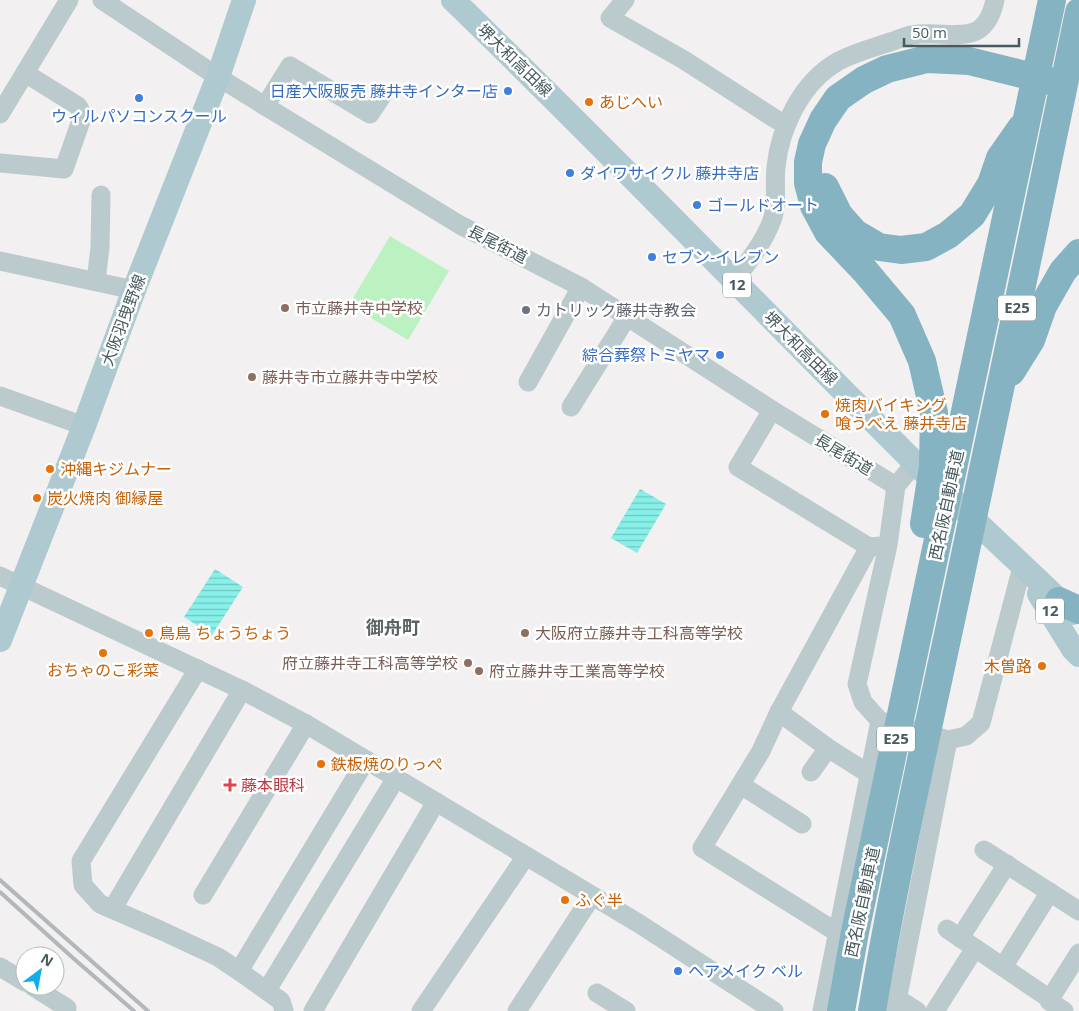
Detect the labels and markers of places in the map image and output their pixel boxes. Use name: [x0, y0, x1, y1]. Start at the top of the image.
place label: 日産大阪販売 藤井寺インター店: [270, 80, 498, 102]
marker: 日産大阪販売 藤井寺インター店: [502, 85, 514, 97]
place label: あじへい: [599, 91, 663, 113]
marker: ウィルパソコンスクール: [133, 92, 145, 104]
marker: あじへい: [583, 96, 595, 108]
place label: ウィルパソコンスクール: [51, 105, 227, 127]
place label: ダイワサイクル 藤井寺店: [580, 162, 759, 184]
marker: ダイワサイクル 藤井寺店: [564, 167, 576, 179]
place label: ゴールドオート: [707, 194, 819, 216]
marker: ゴールドオート: [691, 199, 703, 211]
place label: セブン-イレブン: [662, 246, 779, 268]
marker: セブン-イレブン: [646, 251, 658, 263]
place label: 市立藤井寺中学校: [295, 297, 423, 319]
place label: カトリック藤井寺教会: [536, 299, 696, 321]
marker: 市立藤井寺中学校: [279, 302, 291, 314]
marker: カトリック藤井寺教会: [520, 304, 532, 316]
place label: 綜合葬祭トミヤマ: [582, 344, 710, 366]
marker: 綜合葬祭トミヤマ: [714, 349, 726, 361]
place label: 藤井寺市立藤井寺中学校: [262, 366, 438, 388]
marker: 藤井寺市立藤井寺中学校: [246, 371, 258, 383]
place label: 焼肉バイキング 喰うべえ 藤井寺店: [835, 394, 967, 434]
marker: 焼肉バイキング 喰うべえ 藤井寺店: [819, 408, 831, 420]
place label: 沖縄キジムナー: [60, 458, 172, 480]
marker: 沖縄キジムナー: [44, 463, 56, 475]
place label: 炭火焼肉 御縁屋: [47, 487, 163, 509]
marker: 炭火焼肉 御縁屋: [31, 492, 43, 504]
place label: 鳥鳥 ちょうちょう: [159, 622, 291, 644]
place label: 大阪府立藤井寺工科高等学校: [535, 622, 743, 644]
marker: 鳥鳥 ちょうちょう: [143, 627, 155, 639]
marker: 大阪府立藤井寺工科高等学校: [519, 627, 531, 639]
marker: おちゃのこ彩菜: [97, 647, 109, 659]
place label: 府立藤井寺工科高等学校: [282, 652, 458, 674]
place label: 木曽路: [984, 655, 1032, 677]
marker: 府立藤井寺工科高等学校: [462, 657, 474, 669]
place label: おちゃのこ彩菜: [47, 659, 159, 681]
place label: 府立藤井寺工業高等学校: [489, 660, 665, 682]
marker: 木曽路: [1036, 660, 1048, 672]
marker: 府立藤井寺工業高等学校: [473, 665, 485, 677]
place label: 鉄板焼のりっぺ: [331, 753, 443, 775]
marker: 鉄板焼のりっぺ: [315, 758, 327, 770]
place label: 藤本眼科: [241, 774, 305, 796]
marker: 藤本眼科: [223, 778, 237, 792]
place label: ふぐ半: [575, 889, 623, 911]
marker: ふぐ半: [559, 894, 571, 906]
place label: ヘアメイク ベル: [688, 960, 803, 982]
marker: ヘアメイク ベル: [672, 965, 684, 977]

